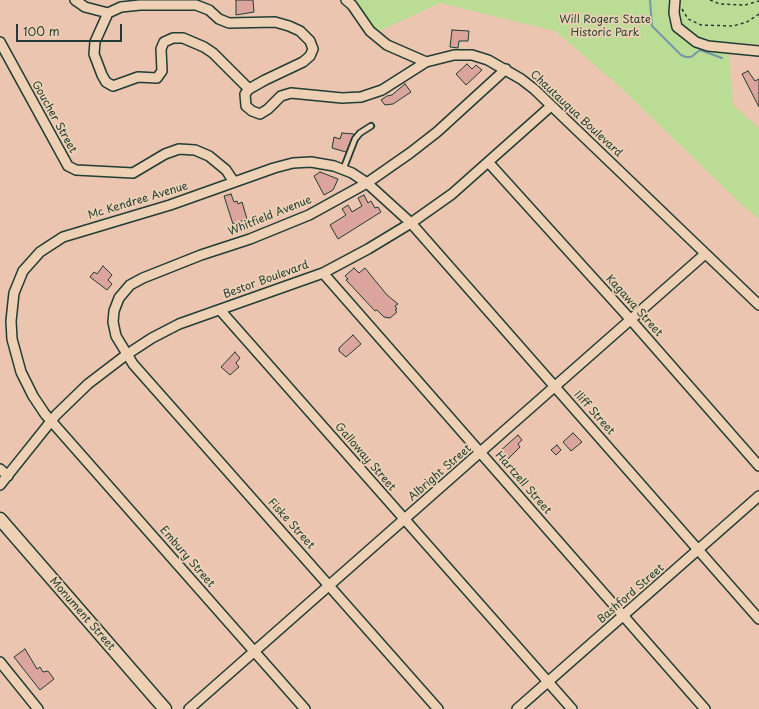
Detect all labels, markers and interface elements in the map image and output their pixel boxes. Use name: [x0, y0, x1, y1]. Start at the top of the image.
park label: Will Rogers State Historic Park: [559, 13, 651, 39]
scale bar: [18, 16, 124, 42]
text: 100 m: [23, 22, 60, 40]
street label: Chautauqua Boulevard: [527, 68, 625, 160]
street label: Goucher Street: [29, 79, 79, 155]
street label: Mc Kendree Avenue: [86, 179, 190, 223]
street label: Whitfield Avenue: [226, 193, 314, 239]
street label: Bestor Boulevard: [221, 258, 311, 302]
street label: Kagawa Street: [603, 272, 665, 340]
street label: Iliff Street: [571, 388, 617, 438]
street label: Galloway Street: [332, 420, 398, 494]
street label: Albright Street: [406, 442, 474, 504]
street label: Hartzell Street: [492, 449, 554, 517]
street label: Fiske Street: [265, 496, 317, 552]
street label: Embury Street: [157, 524, 217, 590]
street label: Bashford Street: [595, 562, 667, 626]
street label: Monument Street: [47, 575, 117, 653]

